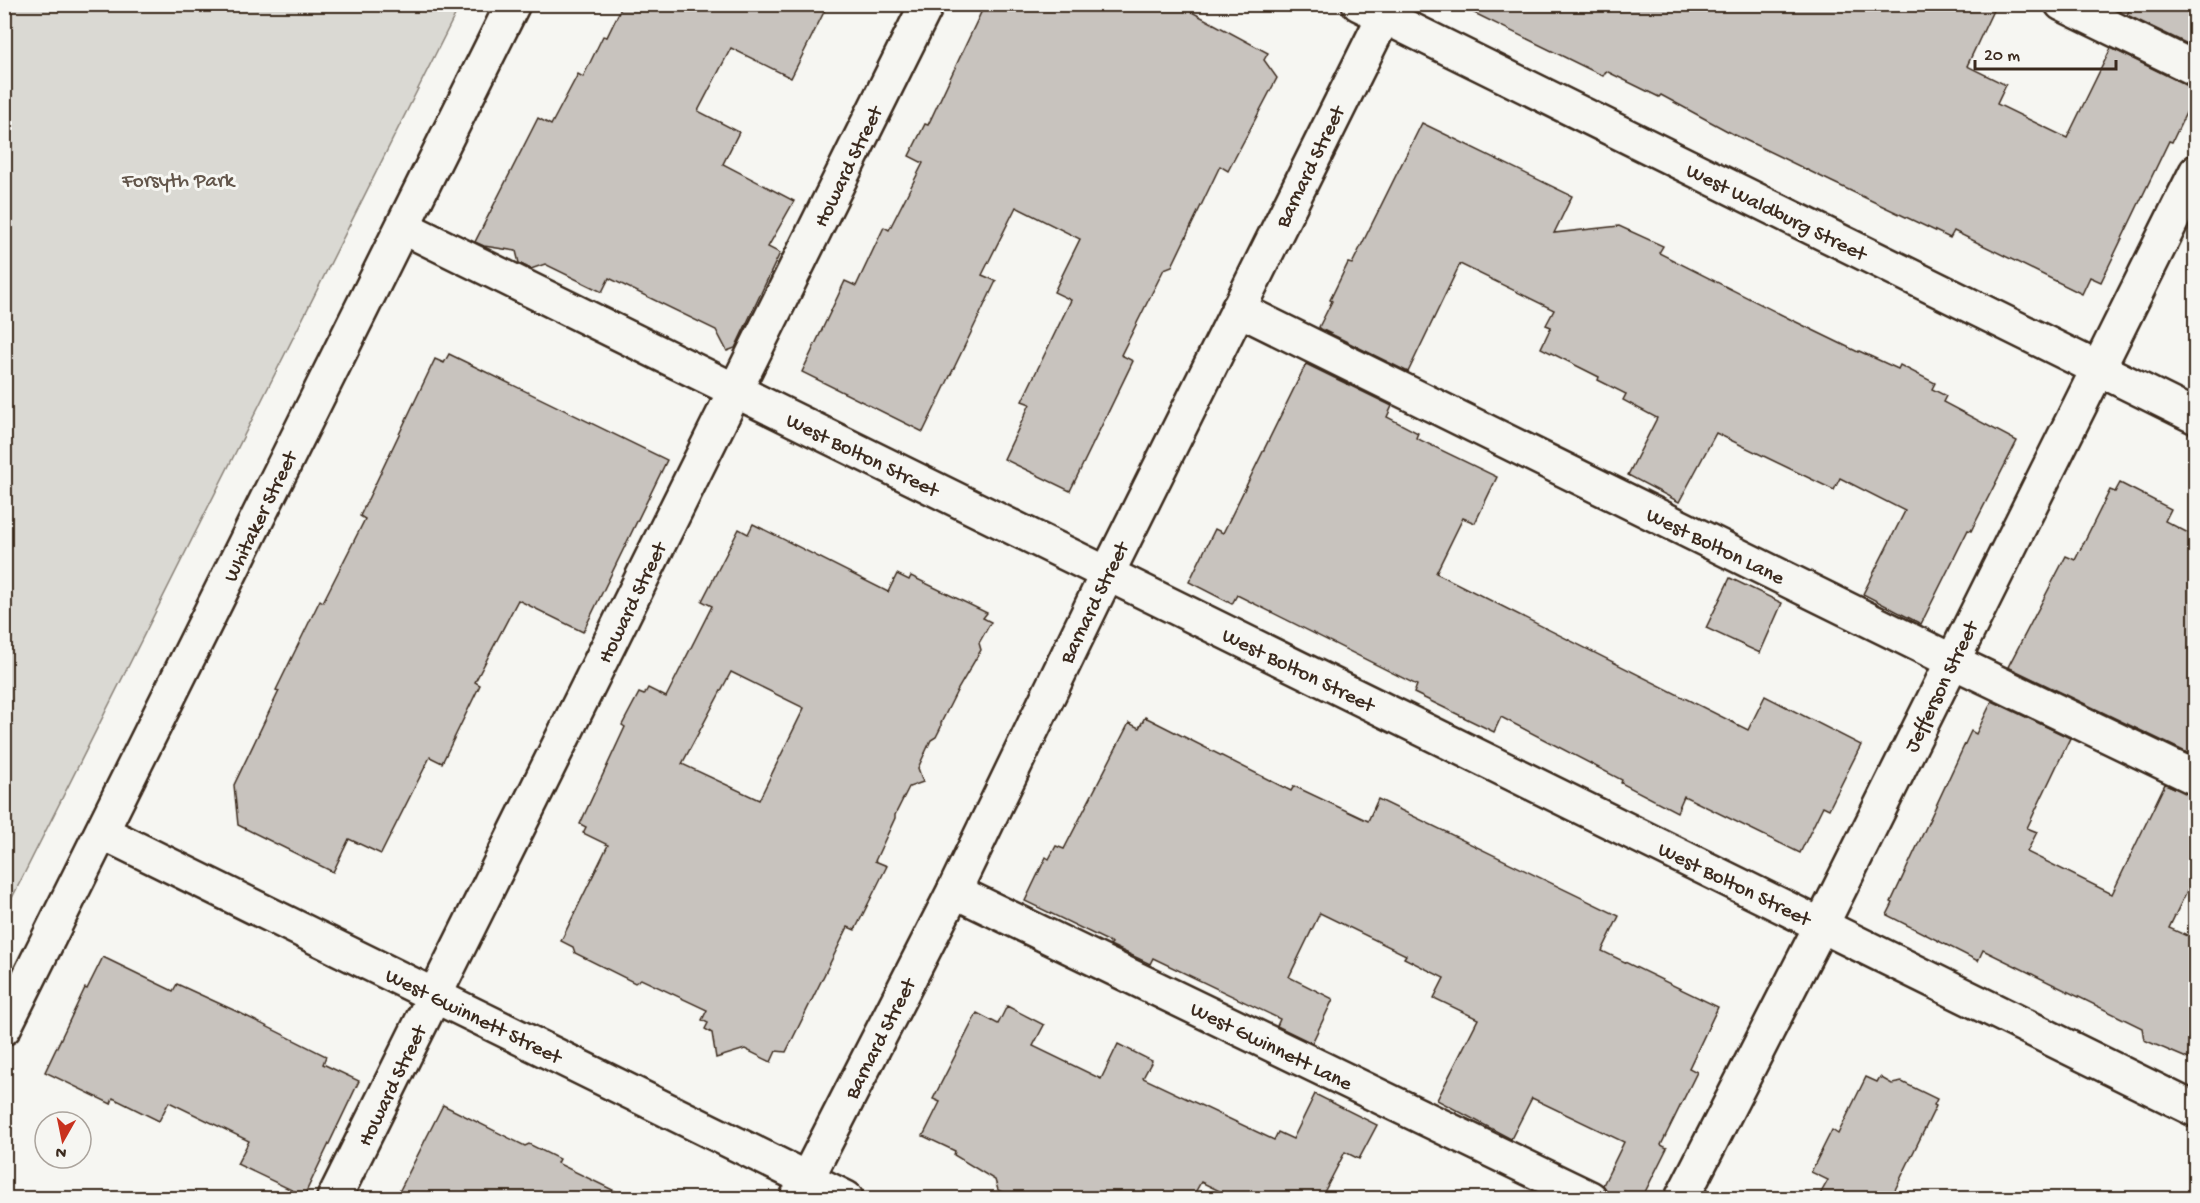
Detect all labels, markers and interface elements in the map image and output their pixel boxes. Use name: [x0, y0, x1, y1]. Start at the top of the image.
scale bar: [1975, 33, 2116, 71]
text: 20 m: [1984, 46, 2020, 67]
street label: Barnard Street: [1271, 100, 1353, 233]
street label: Howard Street: [810, 101, 891, 232]
street label: West Waldburg Street: [1681, 160, 1872, 270]
park label: Forsyth Park: [121, 170, 237, 195]
street label: West Bolton Street: [781, 409, 944, 506]
street label: Whitaker Street: [220, 446, 306, 587]
street label: West Bolton Lane: [1641, 504, 1789, 593]
street label: Barnard Street: [1055, 536, 1137, 669]
street label: Howard Street: [594, 537, 675, 668]
street label: Jefferson Street: [1901, 616, 1987, 757]
street label: West Bolton Street: [1217, 624, 1380, 721]
street label: West Bolton Street: [1653, 838, 1816, 935]
street label: West Gwinnett Street: [380, 965, 567, 1073]
street label: Barnard Street: [841, 973, 924, 1105]
street label: West Gwinnett Lane: [1185, 998, 1357, 1099]
street label: Howard Street: [354, 1020, 435, 1151]
north arrow: [33, 1110, 93, 1170]
text: N: [54, 1141, 68, 1162]

